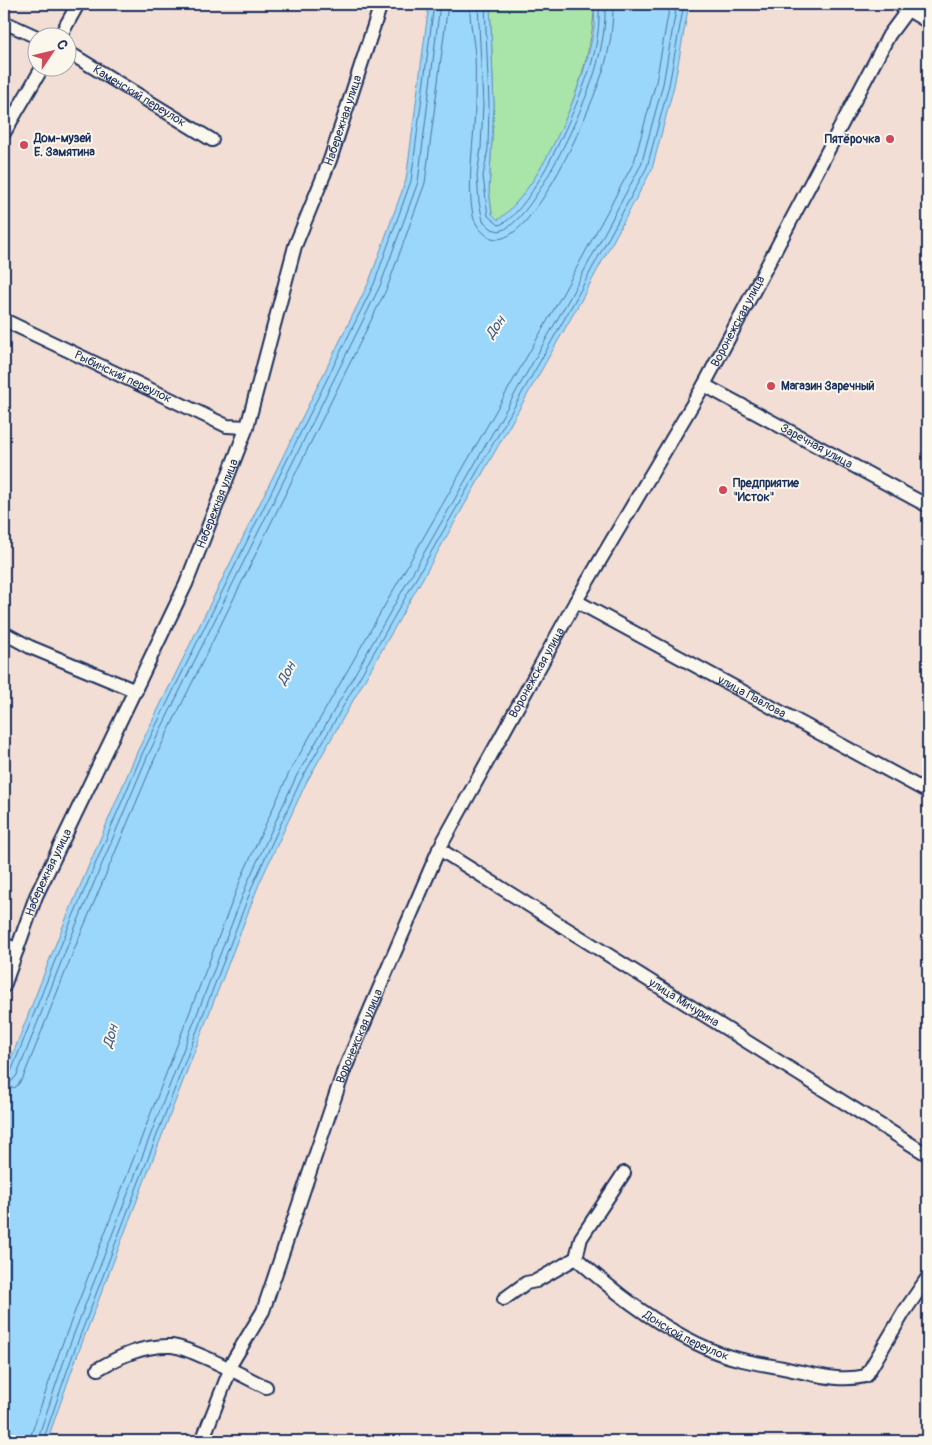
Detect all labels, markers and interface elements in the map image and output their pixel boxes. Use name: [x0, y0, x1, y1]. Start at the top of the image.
north arrow: [28, 28, 78, 78]
text: С: [53, 36, 72, 54]
street label: Каменский переулок: [90, 62, 189, 130]
street label: Набережная улица: [321, 73, 365, 168]
place label: Дом-музей Е. Замятина: [33, 131, 95, 160]
place label: Пятёрочка: [825, 132, 880, 147]
marker: Пятёрочка: [884, 133, 896, 145]
marker: Дом-музей Е. Замятина: [18, 139, 30, 151]
street label: Воронежская улица: [708, 273, 769, 370]
water label: Дон: [481, 311, 510, 342]
street label: Рыбинский переулок: [72, 348, 174, 407]
place label: Магазин Заречный: [781, 379, 875, 394]
marker: Магазин Заречный: [765, 380, 777, 392]
street label: Заречная улица: [778, 421, 856, 472]
street label: Набережная улица: [194, 457, 242, 551]
place label: Предприятие "Исток": [733, 476, 800, 505]
marker: Предприятие "Исток": [717, 484, 729, 496]
street label: Воронежская улица: [506, 625, 568, 721]
water label: Дон: [273, 657, 300, 688]
street label: улица Павлова: [714, 672, 789, 722]
street label: Набережная улица: [22, 826, 75, 918]
street label: улица Мичурина: [645, 975, 722, 1031]
street label: Воронежская улица: [333, 987, 386, 1085]
water label: Дон: [99, 1021, 123, 1051]
street label: Донской переулок: [639, 1307, 731, 1364]

